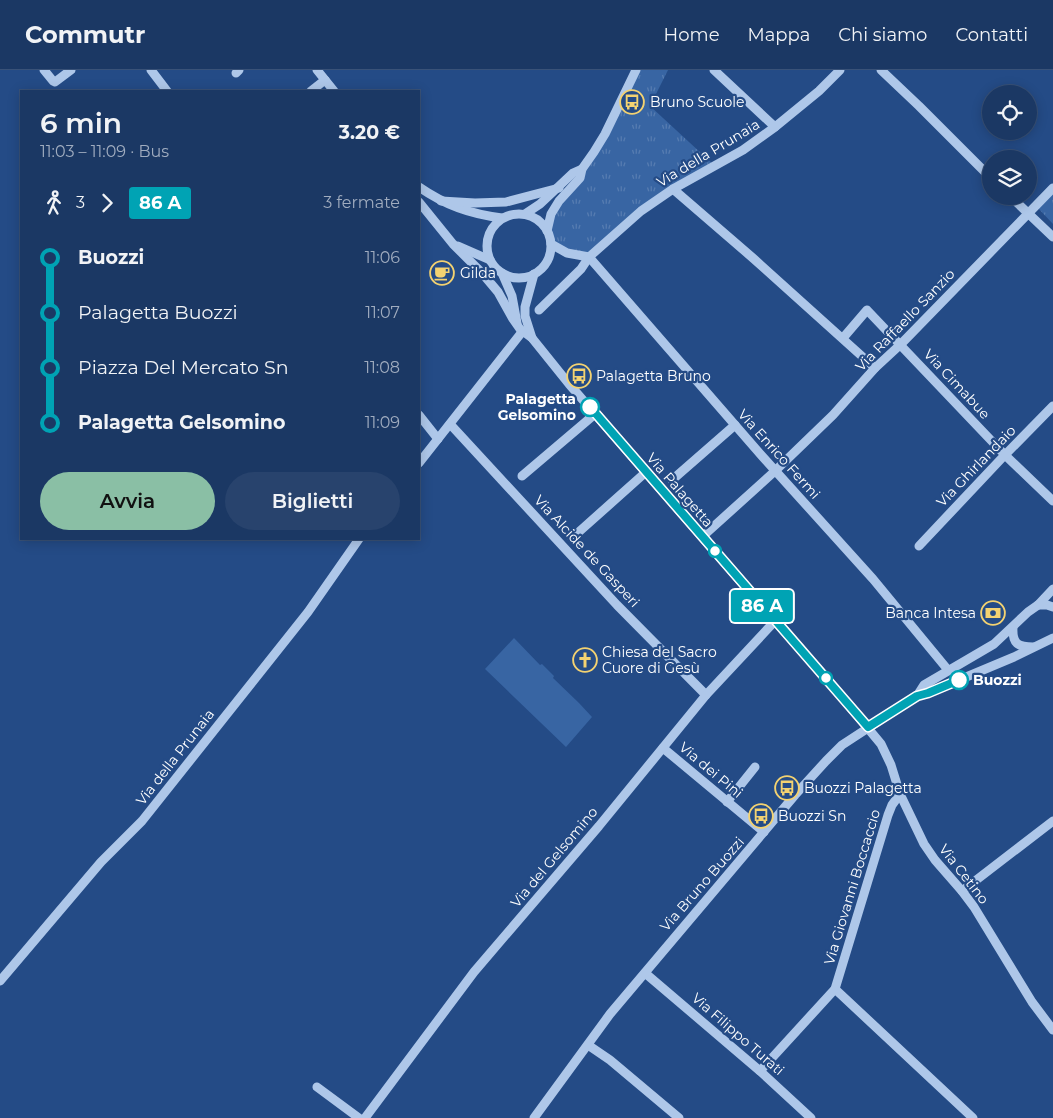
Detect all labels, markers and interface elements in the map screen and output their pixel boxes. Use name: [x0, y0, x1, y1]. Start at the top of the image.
text: Commutr: [25, 20, 145, 49]
text: Home: [664, 24, 720, 46]
text: Mappa: [748, 24, 810, 46]
text: Chi siamo: [838, 24, 927, 46]
text: Contatti: [955, 24, 1028, 46]
map controls: [982, 85, 1037, 205]
button: locate: [982, 85, 1037, 140]
bus stop icon: Bruno Scuole: [619, 89, 645, 115]
place label: Bruno Scuole: [650, 93, 744, 111]
text: 6 min: [40, 106, 122, 140]
street label: Via della Prunaia: [653, 115, 763, 191]
text: 3.20 €: [339, 121, 400, 144]
text: 11:03 – 11:09 · Bus: [40, 142, 169, 161]
button: layers: [982, 150, 1037, 205]
icon: walk: [40, 189, 68, 217]
icon: forward: [93, 189, 121, 217]
text: 86 A: [139, 192, 181, 214]
text: 3: [76, 193, 85, 212]
text: 3 fermate: [323, 193, 400, 212]
text: Buozzi: [78, 246, 144, 269]
text: 11:06: [365, 248, 400, 267]
cafe icon: Gilda: [429, 260, 455, 286]
place label: Gilda: [460, 264, 496, 282]
street label: Via Raffaello Sanzio: [851, 265, 959, 375]
text: Palagetta Buozzi: [78, 301, 238, 324]
text: 11:07: [365, 303, 400, 322]
street label: Via Cimabue: [920, 345, 994, 423]
text: Piazza Del Mercato Sn: [78, 356, 289, 379]
text: 11:08: [364, 358, 400, 377]
bus stop icon: Palagetta Bruno: [566, 363, 592, 389]
place label: Palagetta Bruno: [596, 367, 711, 385]
place label: Palagetta Gelsomino: [498, 390, 576, 424]
marker: Palagetta Gelsomino: [580, 397, 600, 417]
street label: Via Enrico Fermi: [734, 405, 824, 503]
text: Palagetta Gelsomino: [78, 411, 285, 434]
text: 11:09: [365, 413, 400, 432]
street label: Via Ghirlandaio: [933, 421, 1020, 511]
street label: Via Palagetta: [643, 449, 717, 531]
button: Avvia: [40, 472, 215, 530]
button: Biglietti: [225, 472, 400, 530]
street label: Via Alcide de Gasperi: [530, 491, 644, 611]
unlabelled marker: [708, 544, 722, 558]
line badge: 86 A: [727, 590, 797, 622]
text: 86 A: [741, 595, 783, 617]
bank icon: Banca Intesa: [980, 600, 1006, 626]
place label: Banca Intesa: [885, 604, 976, 622]
place label: Chiesa del Sacro Cuore di Gesù: [602, 643, 717, 677]
church icon: Chiesa del Sacro Cuore di Gesù: [572, 647, 598, 673]
marker: Buozzi: [949, 670, 969, 690]
unlabelled marker: [819, 671, 833, 685]
place label: Buozzi: [973, 671, 1022, 689]
street label: Via della Prunaia: [132, 705, 218, 809]
street label: Via dei Pini: [675, 738, 747, 802]
bus stop icon: Buozzi Palagetta: [774, 775, 800, 801]
place label: Buozzi Palagetta: [804, 779, 922, 797]
street label: Via del Gelsomino: [507, 803, 602, 911]
bus stop icon: Buozzi Sn: [748, 803, 774, 829]
place label: Buozzi Sn: [778, 807, 846, 825]
street label: Via Giovanni Boccaccio: [820, 807, 884, 967]
street label: Via Bruno Buozzi: [656, 833, 748, 935]
street label: Via Cetino: [935, 840, 993, 908]
street label: Via Filippo Turati: [688, 989, 788, 1079]

